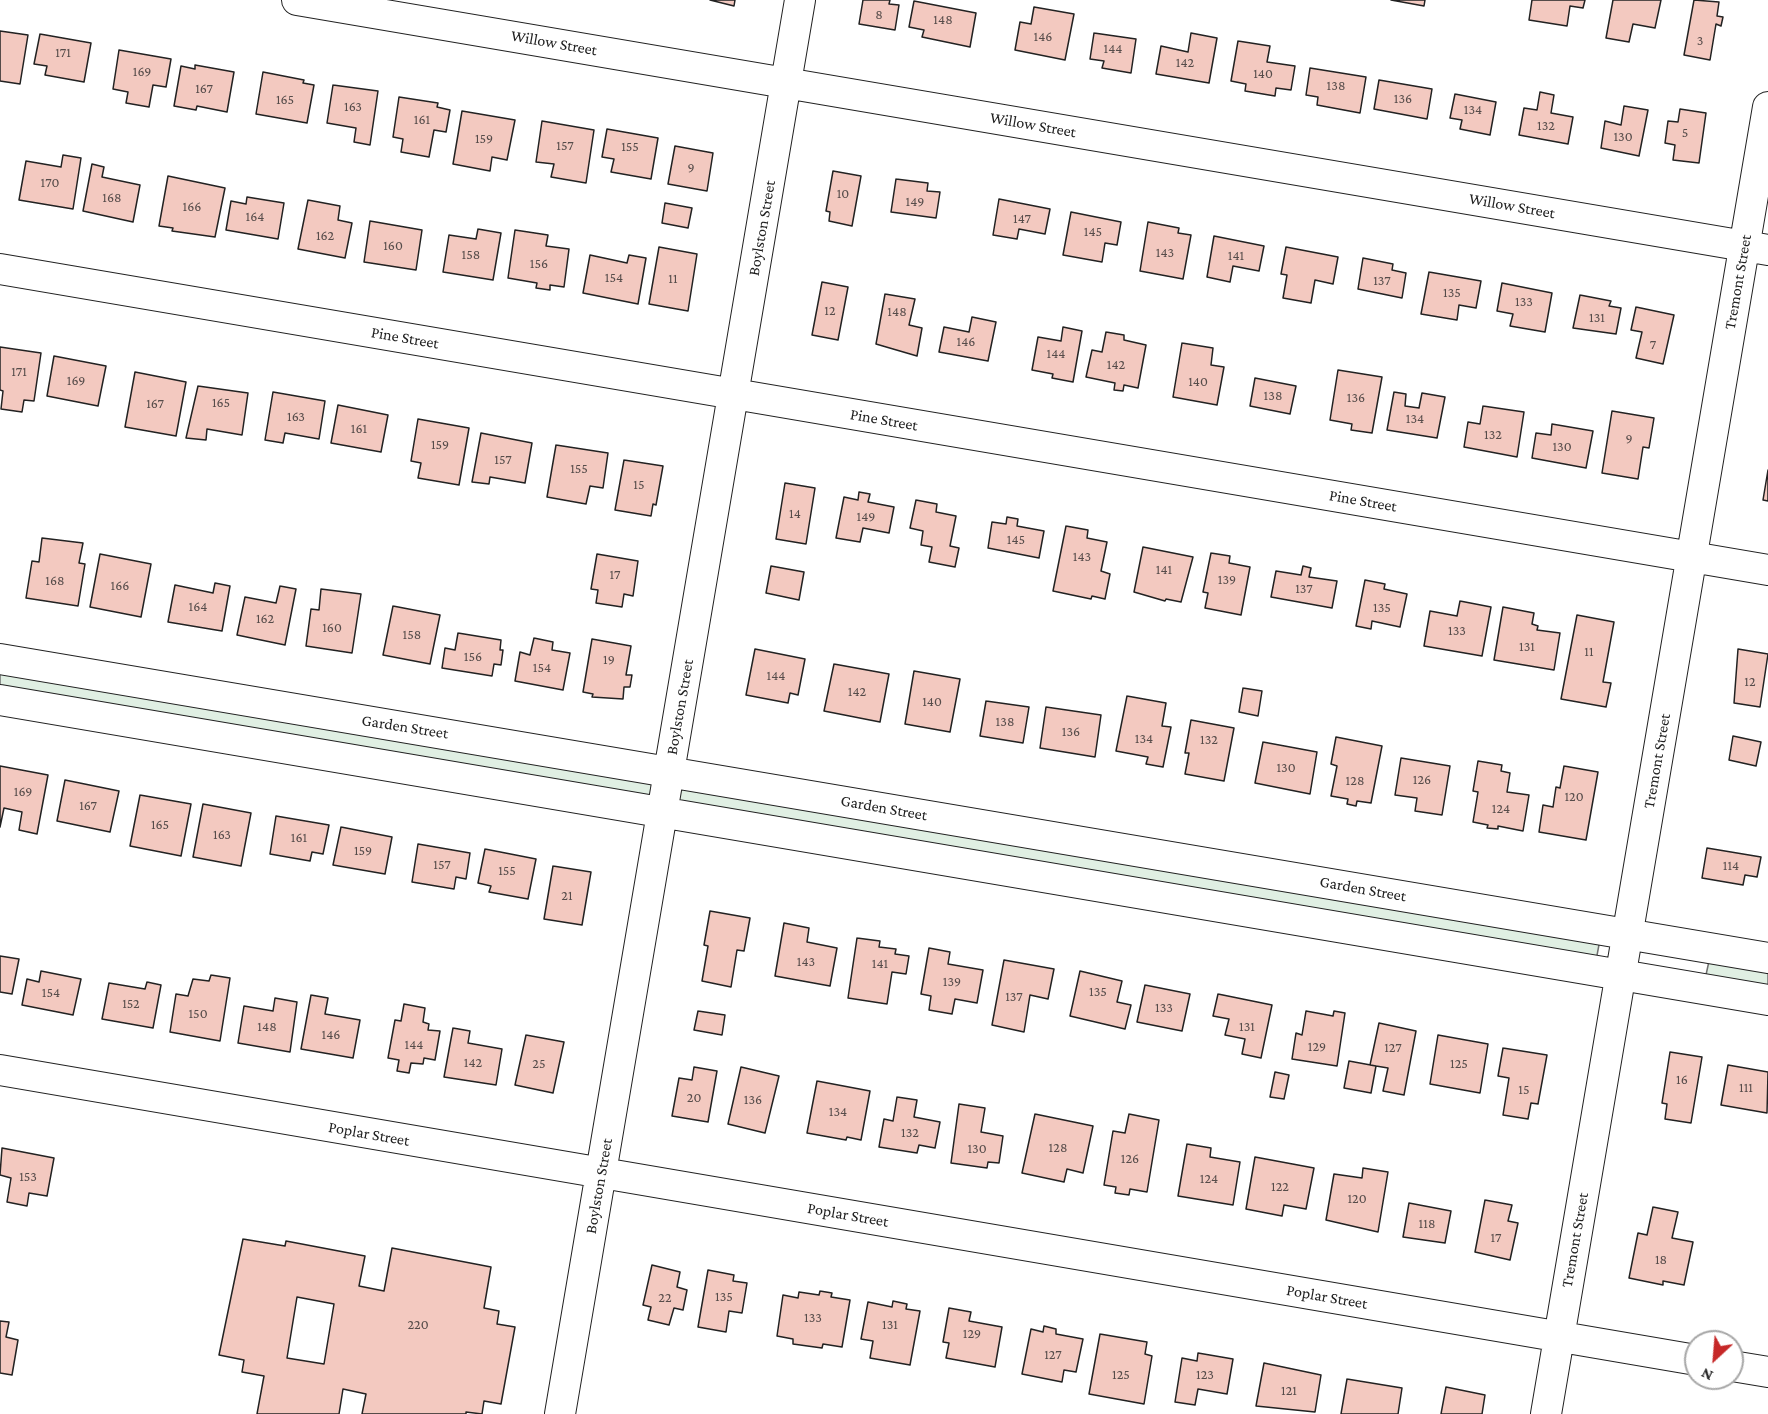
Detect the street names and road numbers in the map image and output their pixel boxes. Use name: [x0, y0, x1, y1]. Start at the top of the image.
street label: Willow Street: [509, 26, 599, 60]
street label: Willow Street: [988, 108, 1078, 142]
street label: Boylston Street: [744, 179, 780, 277]
street label: Willow Street: [1467, 189, 1557, 223]
street label: Tremont Street: [1720, 233, 1756, 331]
street label: Pine Street: [370, 323, 440, 353]
street label: Pine Street: [849, 405, 919, 435]
street label: Pine Street: [1328, 486, 1398, 516]
street label: Boylston Street: [662, 658, 698, 756]
street label: Garden Street: [360, 711, 450, 743]
street label: Tremont Street: [1639, 712, 1675, 810]
street label: Garden Street: [839, 791, 929, 825]
street label: Garden Street: [1318, 872, 1408, 906]
street label: Poplar Street: [327, 1117, 411, 1151]
street label: Boylston Street: [581, 1137, 617, 1235]
street label: Tremont Street: [1557, 1191, 1593, 1289]
street label: Poplar Street: [806, 1198, 890, 1232]
street label: Poplar Street: [1285, 1280, 1369, 1314]

